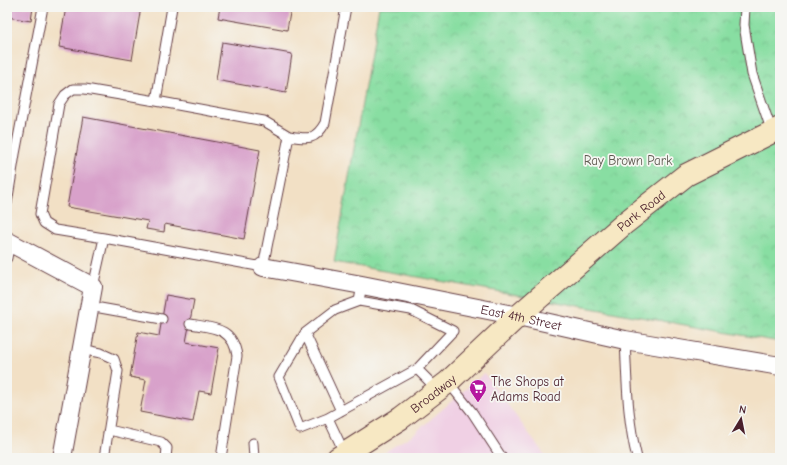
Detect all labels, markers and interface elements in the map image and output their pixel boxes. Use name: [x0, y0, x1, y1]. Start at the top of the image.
park label: Ray Brown Park: [584, 153, 673, 168]
street label: Park Road: [614, 187, 668, 235]
street label: East 4th Street: [480, 302, 564, 334]
street label: Broadway: [408, 371, 459, 416]
place label: The Shops at Adams Road: [491, 374, 565, 404]
supermarket icon: The Shops at Adams Road: [468, 378, 488, 403]
north arrow: [721, 399, 761, 439]
text: N: [738, 403, 747, 417]

